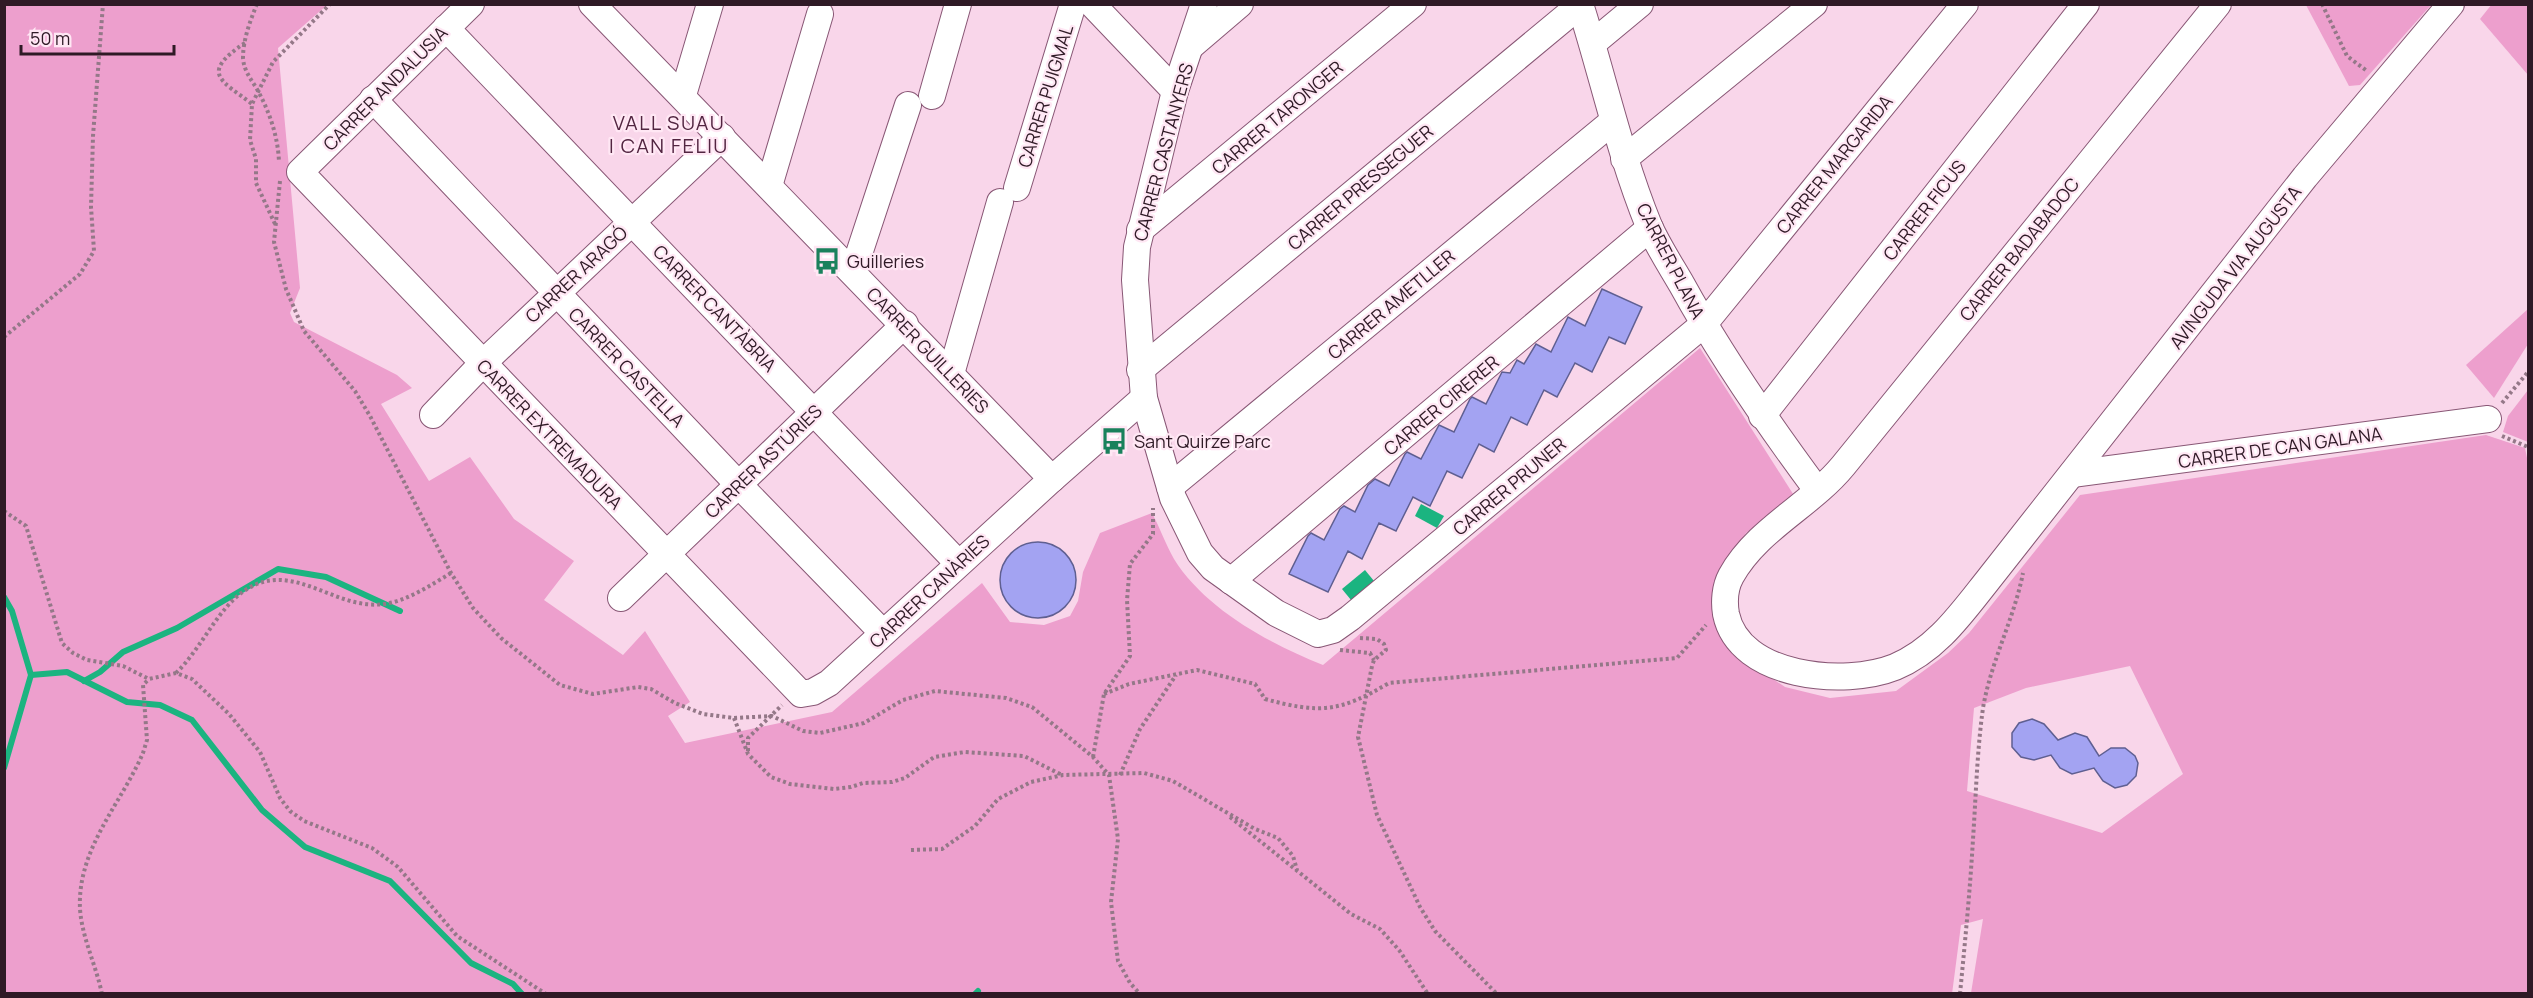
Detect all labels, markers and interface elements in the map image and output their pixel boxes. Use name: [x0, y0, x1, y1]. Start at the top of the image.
scale bar: [21, 18, 174, 56]
street label: CARRER ANDALUSIA: [318, 20, 453, 155]
street label: CARRER PUIGMAL: [1012, 22, 1078, 170]
text: 50 m: [30, 26, 70, 50]
street label: CARRER TARONGER: [1206, 55, 1348, 179]
street label: CARRER CASTANYERS: [1128, 60, 1198, 244]
street label: CARRER MARGARIDA: [1771, 89, 1898, 238]
district label: VALL SUAU I CAN FELIU: [609, 109, 729, 159]
street label: CARRER PRESSEGUER: [1282, 119, 1438, 255]
street label: CARRER FICUS: [1877, 155, 1971, 265]
street label: CARRER BADABADOC: [1954, 172, 2084, 326]
street label: AVINGUDA VIA AUGUSTA: [2164, 180, 2307, 354]
street label: CARRER PLANA: [1631, 199, 1711, 324]
street label: CARRER ARAGÓ: [520, 220, 632, 328]
street label: CARRER CANTÀBRIA: [648, 239, 782, 377]
street label: CARRER AMETLLER: [1322, 244, 1460, 364]
bus stop icon: Guilleries: [812, 246, 842, 276]
place label: Guilleries: [847, 249, 924, 273]
street label: CARRER GUILLERIES: [862, 282, 994, 418]
street label: CARRER CASTELLA: [564, 302, 691, 432]
street label: CARRER CIRERER: [1378, 350, 1504, 460]
street label: CARRER EXTREMADURA: [472, 354, 629, 515]
street label: CARRER ASTÚRIES: [699, 399, 827, 523]
street label: CARRER DE CAN GALANA: [2176, 421, 2384, 473]
bus stop icon: Sant Quirze Parc: [1099, 426, 1129, 456]
place label: Sant Quirze Parc: [1134, 429, 1271, 453]
street label: CARRER PRUNER: [1447, 432, 1571, 540]
street label: CARRER CANÀRIES: [864, 529, 994, 653]

